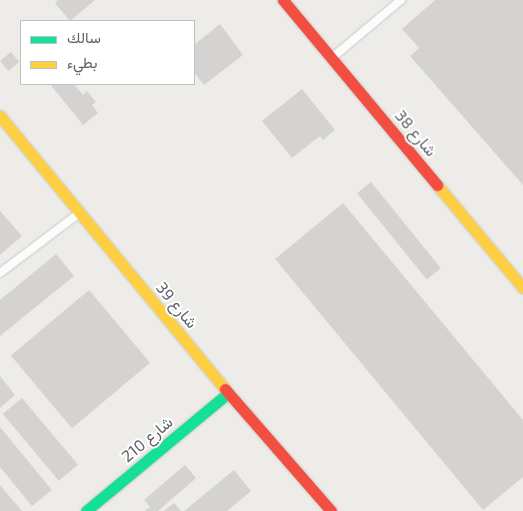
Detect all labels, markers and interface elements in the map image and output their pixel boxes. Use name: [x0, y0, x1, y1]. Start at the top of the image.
legend: [20, 20, 195, 85]
text: سالك: [67, 28, 101, 46]
text: بطيء: [67, 53, 97, 71]
street label: شارع 38: [391, 106, 441, 160]
street label: شارع 39: [152, 278, 202, 332]
street label: شارع 210: [118, 412, 176, 466]

